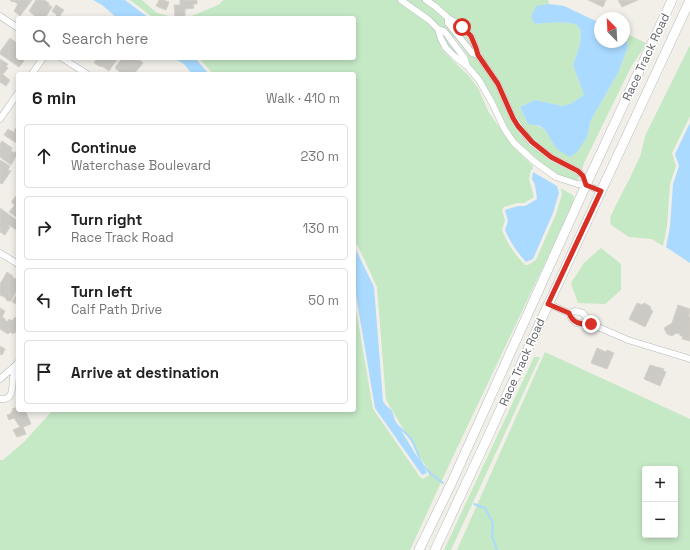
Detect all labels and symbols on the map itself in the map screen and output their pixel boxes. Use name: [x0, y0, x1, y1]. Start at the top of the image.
street label: Race Track Road: [619, 11, 673, 103]
north arrow: [594, 12, 630, 48]
route start: [453, 18, 471, 36]
street label: Race Track Road: [495, 315, 549, 409]
route end: [582, 315, 600, 333]

